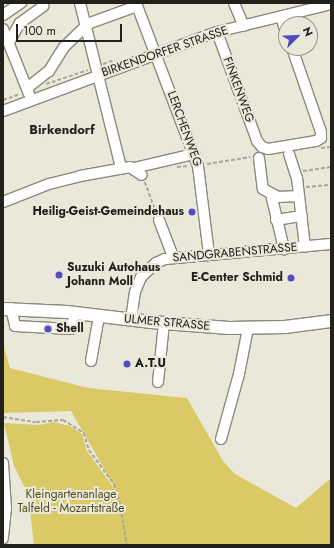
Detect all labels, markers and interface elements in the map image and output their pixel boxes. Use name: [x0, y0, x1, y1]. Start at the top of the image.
scale bar: [18, 16, 124, 42]
north arrow: [278, 16, 318, 56]
text: 100 m: [23, 22, 56, 40]
street label: BIRKENDORFER STRASSE: [100, 24, 230, 80]
text: N: [299, 24, 317, 39]
street label: FINKENWEG: [219, 55, 257, 125]
street label: LERCHENWEG: [164, 89, 204, 169]
district label: Birkendorf: [29, 122, 95, 138]
place label: Heilig-Geist-Gemeindehaus: [32, 205, 184, 219]
marker: Heilig-Geist-Gemeindehaus: [187, 207, 197, 217]
street label: SANDGRABENSTRASSE: [172, 240, 298, 266]
place label: Suzuki Autohaus Johann Moll: [67, 261, 160, 289]
marker: Suzuki Autohaus Johann Moll: [54, 270, 64, 280]
place label: E-Center Schmid: [191, 271, 283, 285]
marker: E-Center Schmid: [286, 273, 296, 283]
street label: ULMER STRASSE: [123, 312, 211, 334]
place label: Shell: [56, 322, 84, 336]
marker: Shell: [43, 324, 53, 334]
place label: A.T.U: [135, 357, 166, 371]
marker: A.T.U: [122, 359, 132, 369]
park label: Kleingartenanlage Talfeld - Mozartstraße: [18, 488, 124, 516]

